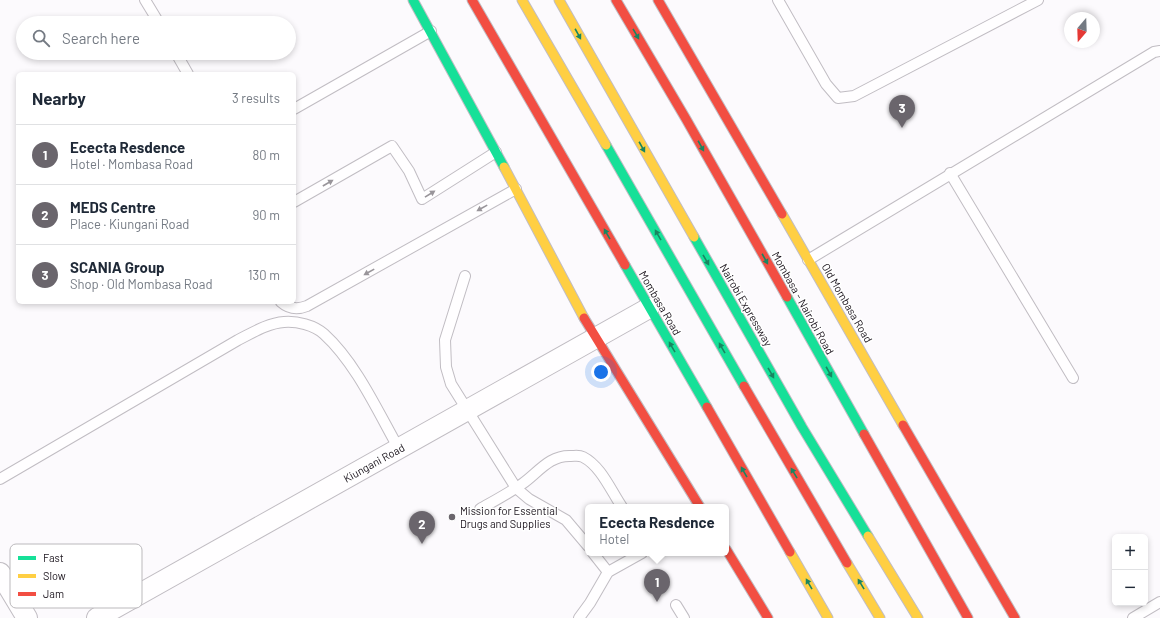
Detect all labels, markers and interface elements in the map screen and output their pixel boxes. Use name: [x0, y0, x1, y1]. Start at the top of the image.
north arrow: [1064, 12, 1100, 48]
search box: [16, 16, 296, 60]
icon: search: [30, 27, 52, 49]
one-way arrow: [575, 28, 582, 40]
one-way arrow: [632, 28, 639, 40]
text: Search here: [62, 29, 140, 47]
text: Nearby: [32, 88, 86, 108]
text: 3 results: [232, 90, 280, 106]
pin: 3: [889, 95, 915, 128]
text: Ececta Resdence: [70, 138, 185, 156]
one-way arrow: [698, 140, 705, 152]
one-way arrow: [638, 141, 645, 153]
text: 1: [43, 147, 47, 163]
text: 80 m: [253, 147, 280, 163]
text: Hotel · Mombasa Road: [70, 156, 193, 172]
one-way arrow: [322, 179, 334, 186]
one-way arrow: [425, 190, 435, 198]
text: MEDS Centre: [70, 198, 156, 216]
one-way arrow: [476, 205, 488, 212]
text: 2: [41, 207, 49, 223]
text: 90 m: [253, 207, 280, 223]
text: Place · Kiungani Road: [70, 216, 189, 232]
one-way arrow: [603, 228, 610, 240]
one-way arrow: [654, 229, 661, 241]
street label: Mombasa - Nairobi Road: [770, 249, 837, 356]
one-way arrow: [762, 253, 768, 265]
one-way arrow: [703, 254, 710, 266]
text: SCANIA Group: [70, 258, 165, 276]
street label: Nairobi Expressway: [718, 261, 775, 348]
street label: Old Mombasa Road: [819, 261, 875, 345]
text: 3: [41, 267, 49, 283]
text: 130 m: [248, 267, 280, 283]
one-way arrow: [363, 268, 374, 275]
street label: Mombasa Road: [637, 268, 684, 337]
text: Shop · Old Mombasa Road: [70, 276, 213, 292]
one-way arrow: [668, 341, 675, 353]
one-way arrow: [719, 342, 726, 354]
your location: [591, 362, 611, 382]
one-way arrow: [767, 367, 774, 379]
one-way arrow: [825, 367, 832, 378]
street label: Kiungani Road: [341, 440, 407, 485]
one-way arrow: [740, 466, 747, 478]
one-way arrow: [791, 467, 798, 479]
place label: Mission for Essential Drugs and Supplies: [460, 504, 557, 530]
popup: [585, 504, 729, 556]
pin: 2: [409, 511, 435, 544]
marker: Mission for Essential Drugs and Supplies: [447, 512, 457, 522]
text: Ececta Resdence: [599, 513, 715, 531]
text: Hotel: [599, 531, 629, 547]
map controls: [1112, 534, 1148, 606]
button: +: [1112, 534, 1148, 570]
legend: [10, 544, 142, 608]
text: Fast: [43, 551, 64, 564]
text: Slow: [43, 569, 66, 582]
pin: 1: [644, 569, 670, 602]
button: −: [1112, 570, 1148, 606]
one-way arrow: [805, 578, 812, 590]
one-way arrow: [857, 578, 864, 590]
text: Jam: [43, 587, 64, 600]

